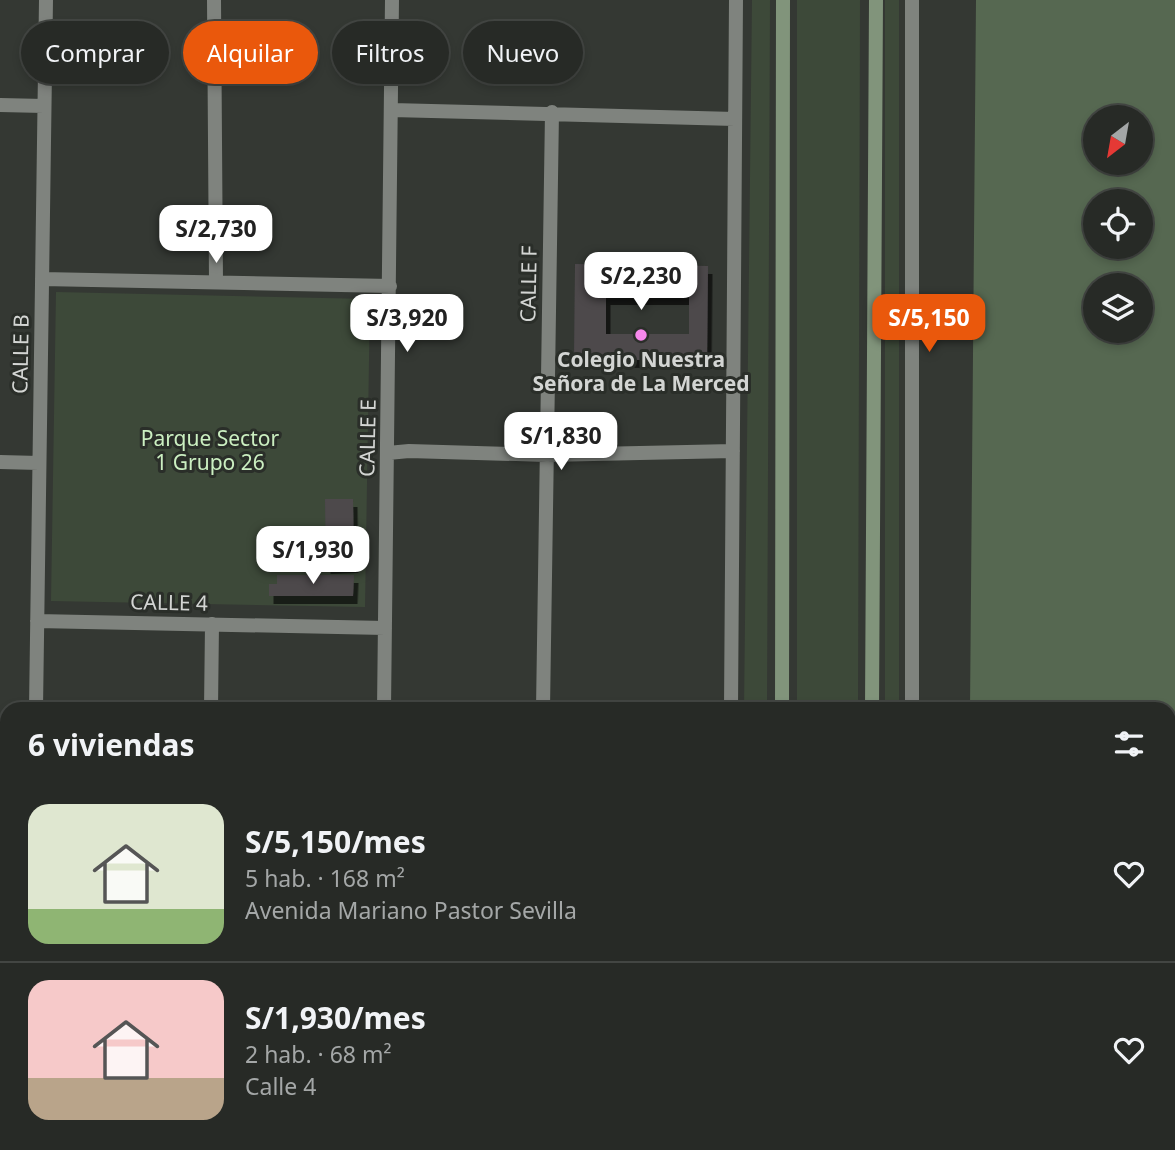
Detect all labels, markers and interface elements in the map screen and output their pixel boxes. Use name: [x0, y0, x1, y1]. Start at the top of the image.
chip: Comprar: [21, 21, 169, 84]
chip: Alquilar: [183, 21, 318, 84]
chip: Filtros: [332, 21, 449, 84]
chip: Nuevo: [463, 21, 583, 84]
north arrow: [1083, 105, 1153, 175]
map controls: [1083, 105, 1153, 343]
button: locate: [1083, 189, 1153, 259]
pin: S/2,730: [151, 205, 281, 265]
text: S/2,730: [175, 212, 257, 244]
street label: CALLE F: [513, 245, 543, 323]
pin: S/2,230: [576, 252, 706, 312]
text: S/2,230: [600, 259, 682, 291]
button: layers: [1083, 273, 1153, 343]
pin: S/3,920: [342, 294, 472, 354]
pin: S/5,150: [864, 294, 994, 354]
text: S/3,920: [366, 301, 448, 333]
text: S/5,150: [888, 301, 970, 333]
street label: CALLE B: [5, 314, 35, 394]
marker: Colegio Nuestra Señora de La Merced: [633, 327, 649, 343]
place label: Colegio Nuestra Señora de La Merced: [533, 345, 749, 397]
street label: CALLE E: [352, 399, 382, 477]
pin: S/1,830: [496, 412, 626, 472]
text: S/1,830: [520, 419, 602, 451]
park label: Parque Sector 1 Grupo 26: [141, 424, 279, 476]
pin: S/1,930: [248, 526, 378, 586]
text: S/1,930: [272, 533, 354, 565]
street label: CALLE 4: [130, 587, 208, 617]
text: 6 viviendas: [28, 724, 195, 765]
icon: filters: [1110, 725, 1148, 763]
text: S/5,150/mes: [245, 821, 426, 862]
icon: home: [84, 832, 168, 916]
icon: heart: [1110, 855, 1148, 893]
text: 5 hab. · 168 m²: [245, 862, 405, 894]
text: Avenida Mariano Pastor Sevilla: [245, 894, 577, 926]
text: S/1,930/mes: [245, 997, 426, 1038]
icon: home: [84, 1008, 168, 1092]
icon: heart: [1110, 1031, 1148, 1069]
text: 2 hab. · 68 m²: [245, 1038, 392, 1070]
text: Calle 4: [245, 1070, 316, 1102]

